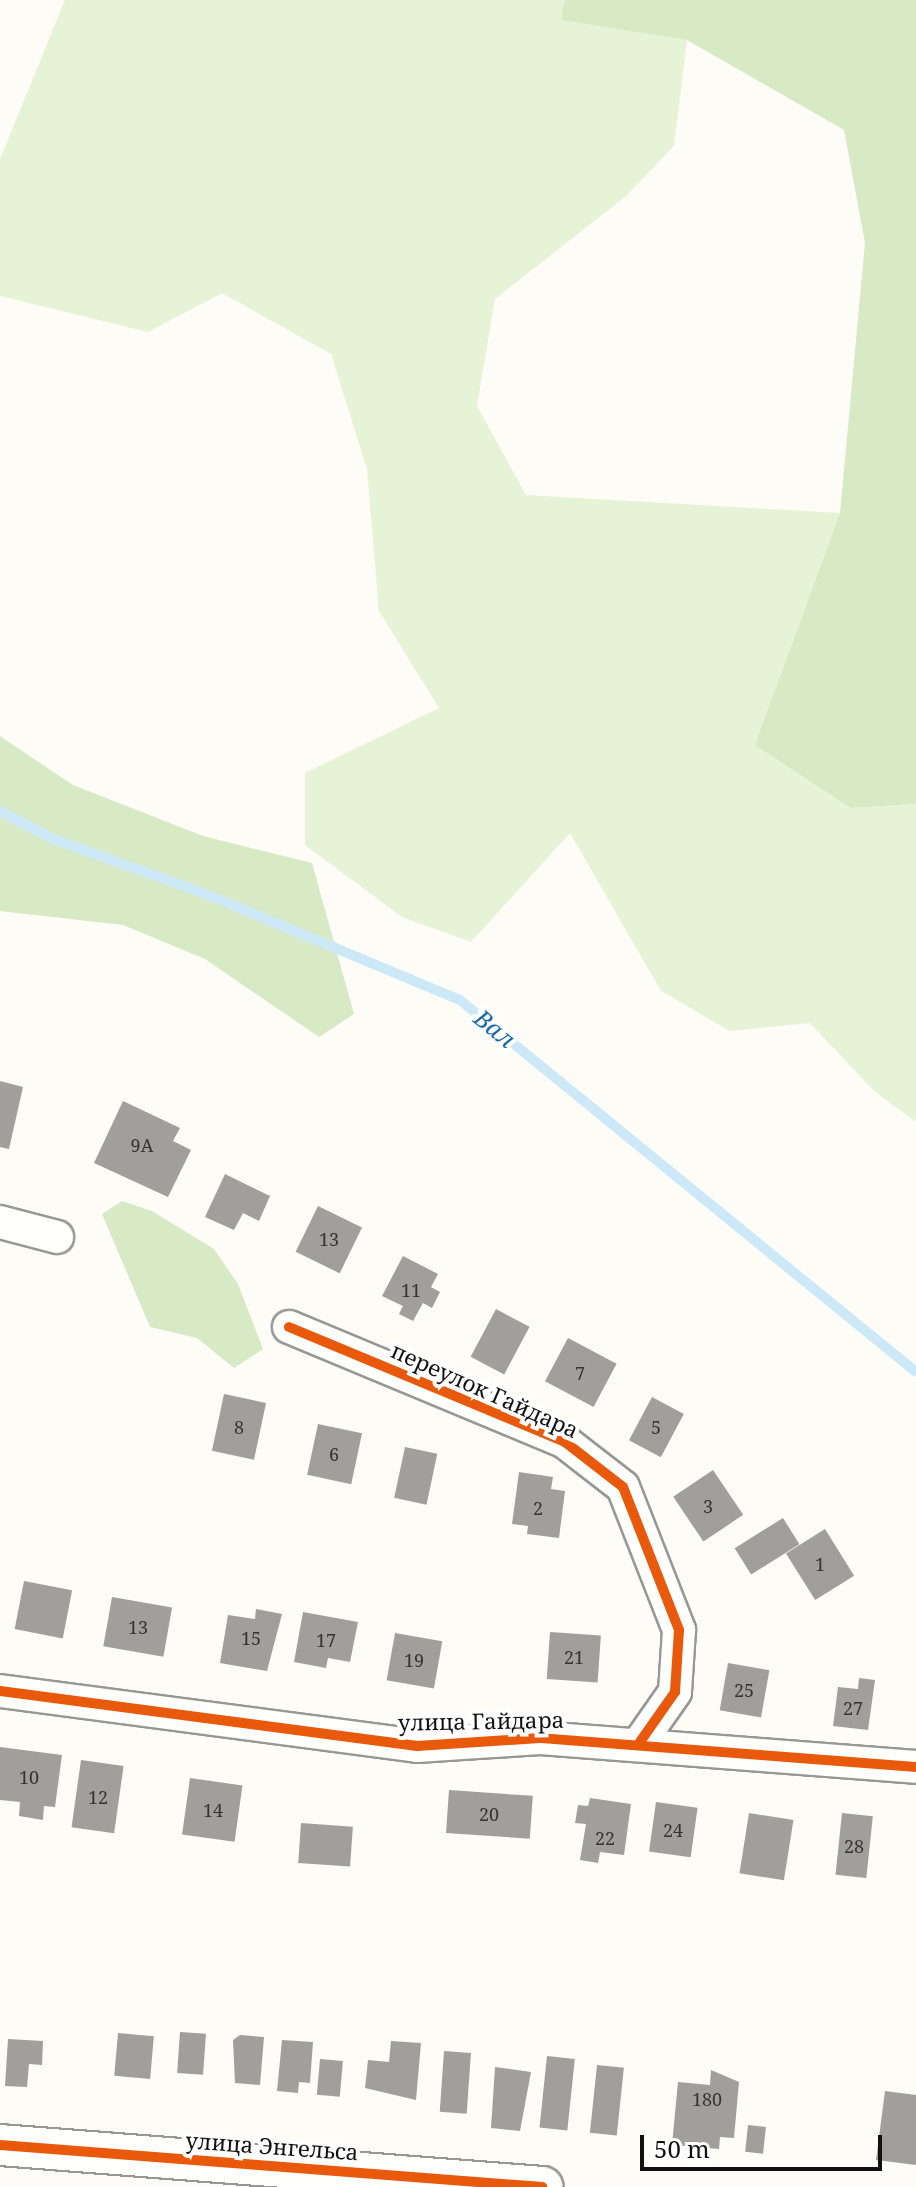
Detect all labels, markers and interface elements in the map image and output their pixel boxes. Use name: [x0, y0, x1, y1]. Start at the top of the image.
water label: Вал: [469, 1003, 521, 1053]
house number: 9А: [131, 1134, 153, 1156]
house number: 13: [319, 1228, 339, 1250]
house number: 11: [401, 1279, 421, 1301]
street label: переулок Гайдара: [387, 1337, 583, 1443]
house number: 7: [575, 1362, 585, 1384]
house number: 8: [234, 1416, 244, 1438]
house number: 5: [651, 1416, 661, 1438]
house number: 6: [329, 1443, 339, 1465]
house number: 3: [703, 1495, 713, 1517]
house number: 2: [533, 1497, 543, 1519]
house number: 1: [815, 1553, 825, 1575]
house number: 13: [128, 1616, 148, 1638]
house number: 15: [241, 1627, 261, 1649]
house number: 17: [316, 1629, 336, 1651]
house number: 21: [564, 1646, 584, 1668]
house number: 19: [404, 1649, 424, 1671]
house number: 25: [734, 1679, 754, 1701]
house number: 27: [843, 1697, 863, 1719]
street label: улица Гайдара: [398, 1706, 564, 1736]
house number: 10: [19, 1766, 39, 1788]
house number: 12: [88, 1786, 108, 1808]
house number: 14: [203, 1799, 223, 1821]
house number: 20: [479, 1803, 499, 1825]
house number: 24: [663, 1819, 683, 1841]
house number: 22: [595, 1827, 615, 1849]
house number: 28: [844, 1835, 864, 1857]
house number: 180: [692, 2088, 722, 2110]
scale bar: [644, 2119, 886, 2169]
street label: улица Энгельса: [185, 2127, 359, 2165]
text: 50 m: [654, 2132, 710, 2165]

